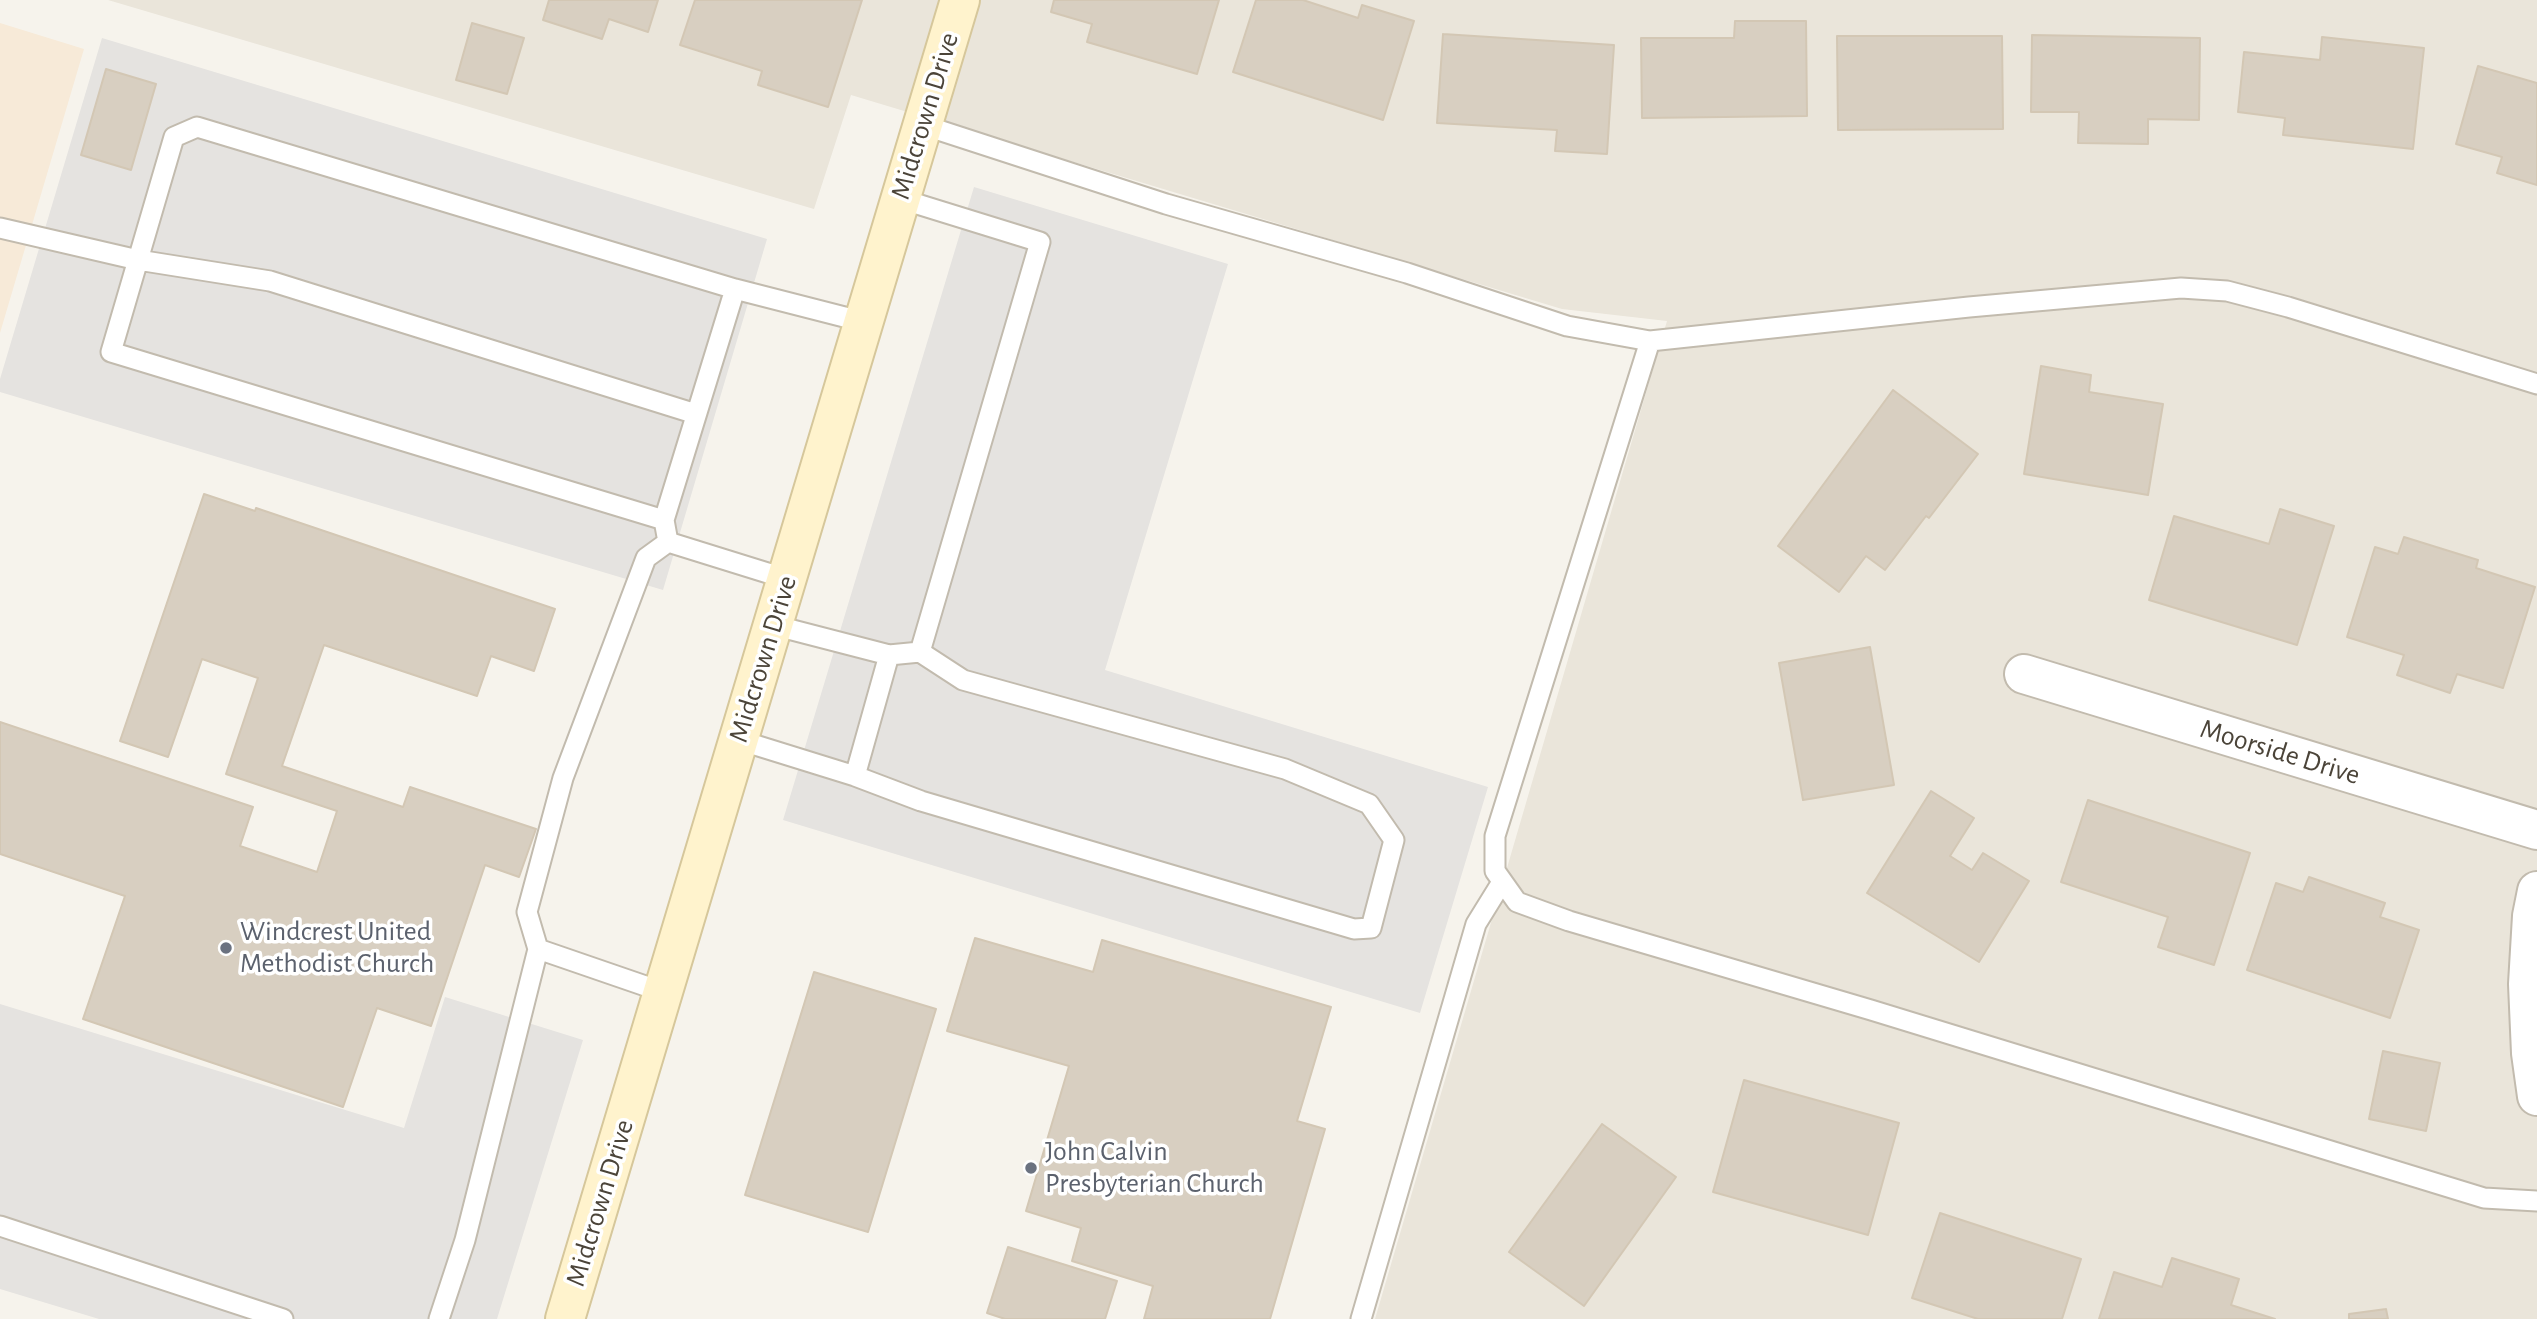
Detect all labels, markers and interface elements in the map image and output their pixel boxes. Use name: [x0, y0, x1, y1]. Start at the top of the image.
street label: Midcrown Drive: [884, 29, 966, 203]
street label: Midcrown Drive: [722, 572, 804, 746]
street label: Moorside Drive: [2196, 712, 2364, 792]
place label: Windcrest United Methodist Church: [240, 915, 434, 981]
marker: Windcrest United Methodist Church: [218, 940, 234, 956]
street label: Midcrown Drive: [559, 1116, 641, 1290]
place label: John Calvin Presbyterian Church: [1045, 1135, 1264, 1201]
marker: John Calvin Presbyterian Church: [1023, 1160, 1039, 1176]

